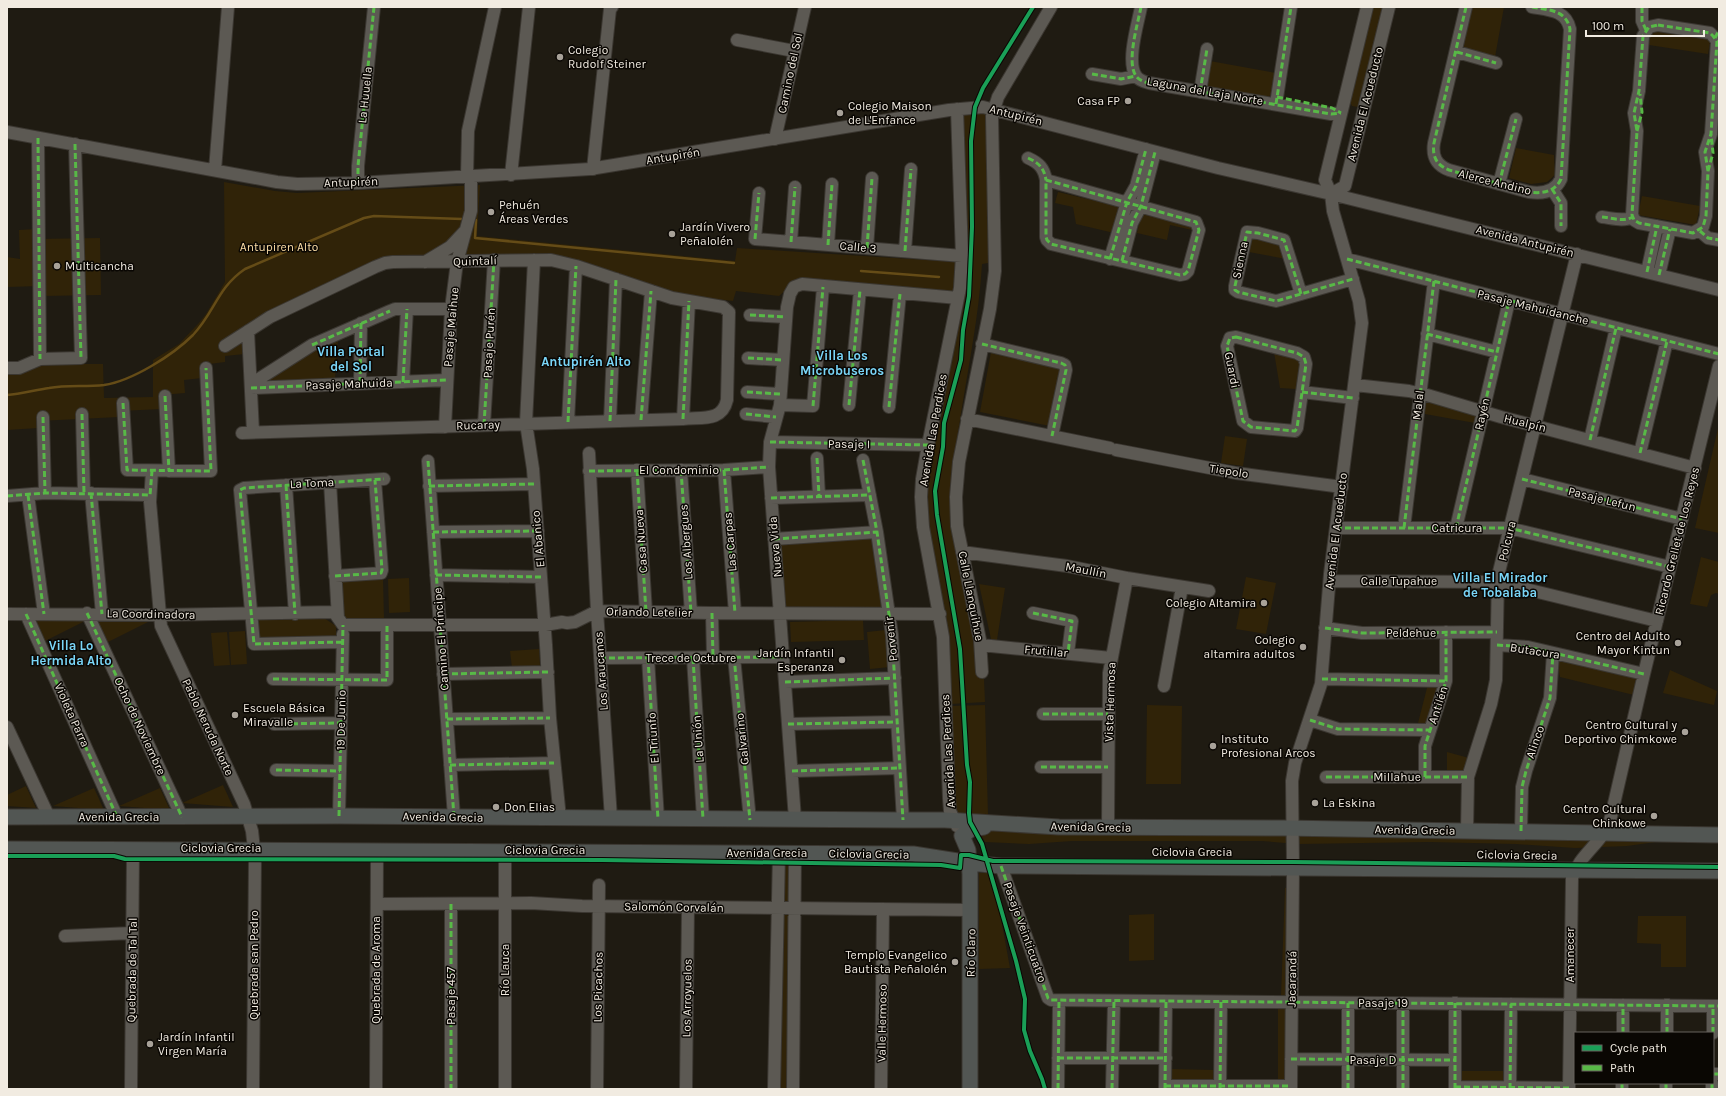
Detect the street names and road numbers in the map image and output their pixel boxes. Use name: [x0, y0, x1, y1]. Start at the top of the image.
street label: Camino del Sol: [775, 31, 805, 115]
street label: Avenida El Acueducto: [1344, 45, 1386, 163]
street label: La Huuella: [355, 66, 375, 124]
street label: Laguna del Laja Norte: [1146, 74, 1264, 108]
street label: Antupirén: [988, 102, 1044, 128]
street label: Antupirén: [645, 145, 701, 167]
street label: Alerce Andino: [1457, 166, 1533, 198]
street label: Antupirén: [324, 174, 378, 190]
street label: Avenida Antupirén: [1475, 222, 1575, 260]
street label: Calle 3: [839, 238, 877, 256]
street label: Sienna: [1229, 240, 1251, 280]
street label: Quintalí: [453, 253, 498, 269]
street label: Pasaje Mahuidanche: [1476, 286, 1590, 328]
street label: Pasaje Maihue: [441, 287, 461, 367]
street label: Pasaje Purén: [480, 307, 498, 379]
street label: Guardi: [1222, 351, 1242, 389]
street label: Avenida Las Perdices: [916, 373, 950, 487]
street label: Pasaje Mahuida: [305, 375, 393, 393]
street label: Malal: [1409, 389, 1427, 421]
street label: Rayén: [1471, 396, 1493, 432]
street label: Hualpín: [1502, 411, 1548, 435]
street label: Rucaray: [456, 417, 501, 433]
street label: Pasaje I: [828, 437, 870, 451]
street label: Tiepolo: [1209, 461, 1249, 481]
street label: El Condominio: [639, 463, 719, 477]
street label: Ricardo Grellet de Los Reyes: [1652, 466, 1702, 616]
street label: Avenida El Acueducto: [1322, 472, 1350, 590]
street label: La Toma: [289, 475, 335, 491]
street label: Pasaje Lefun: [1567, 484, 1637, 514]
street label: Los Albergues: [676, 504, 696, 580]
street label: Casa Nueva: [632, 509, 650, 573]
street label: El Abanico: [529, 510, 547, 568]
street label: Las Carpas: [720, 512, 740, 572]
street label: Nueva Vida: [765, 516, 785, 578]
street label: Polcura: [1495, 519, 1519, 563]
street label: Catricura: [1432, 521, 1482, 535]
street label: Calle Llanquihue: [955, 550, 987, 642]
street label: Maullín: [1064, 559, 1108, 581]
street label: Calle Tupahue: [1361, 574, 1437, 588]
street label: Camino El Príncipe: [430, 587, 452, 691]
street label: Orlando Letelier: [606, 604, 693, 620]
street label: La Coordinadora: [106, 606, 196, 622]
street label: Porvenir: [882, 615, 900, 662]
street label: Peldehue: [1386, 626, 1436, 640]
street label: Los Araucanos: [591, 631, 611, 711]
street label: Butacura: [1509, 640, 1561, 662]
street label: Frutillar: [1024, 642, 1069, 660]
street label: Trece de Octubre: [646, 651, 736, 665]
street label: Vista Hermosa: [1102, 662, 1118, 742]
street label: Ocho de Noviembre: [111, 675, 169, 777]
street label: Pablo Neruda Norte: [179, 676, 237, 778]
street label: Violeta Parra: [52, 681, 92, 749]
street label: Antilén: [1425, 684, 1451, 726]
street label: 19 De Junio: [333, 690, 349, 750]
street label: Avenida Las Perdices: [938, 694, 958, 808]
street label: El Triunfo: [644, 712, 662, 764]
street label: Galvarino: [732, 712, 752, 766]
street label: La Unión: [689, 715, 707, 763]
street label: Alinco: [1523, 724, 1547, 760]
street label: Millahue: [1373, 770, 1421, 784]
street label: Avenida Grecia: [402, 809, 484, 825]
street label: Avenida Grecia: [79, 810, 159, 824]
street label: Avenida Grecia: [1050, 819, 1132, 835]
street label: Avenida Grecia: [1374, 822, 1456, 838]
street label: Ciclovia Grecia: [181, 841, 261, 855]
street label: Ciclovia Grecia: [505, 843, 585, 857]
street label: Ciclovia Grecia: [1152, 845, 1232, 859]
street label: Avenida Grecia: [727, 846, 807, 860]
street label: Ciclovia Grecia: [829, 846, 909, 862]
street label: Ciclovia Grecia: [1477, 847, 1557, 863]
street label: Pasaje Veinticuatro: [1000, 880, 1050, 984]
street label: Salomón Corvalán: [624, 899, 724, 915]
street label: Quebrada san Pedro: [247, 910, 261, 1020]
street label: Quebrada de Aroma: [369, 916, 383, 1024]
street label: Quebrada de Tal Tal: [124, 918, 140, 1022]
street label: Amanecer: [1563, 927, 1577, 982]
street label: Río Claro: [964, 929, 978, 977]
street label: Río Lauca: [498, 944, 512, 996]
street label: Jacarandá: [1285, 951, 1299, 1007]
street label: Los Picachos: [590, 952, 606, 1022]
street label: Los Arroyuelos: [679, 959, 695, 1037]
street label: Pasaje 457: [444, 967, 458, 1025]
street label: Valle Hermoso: [874, 984, 890, 1062]
street label: Pasaje 19: [1358, 996, 1408, 1010]
street label: Pasaje D: [1350, 1053, 1397, 1067]

